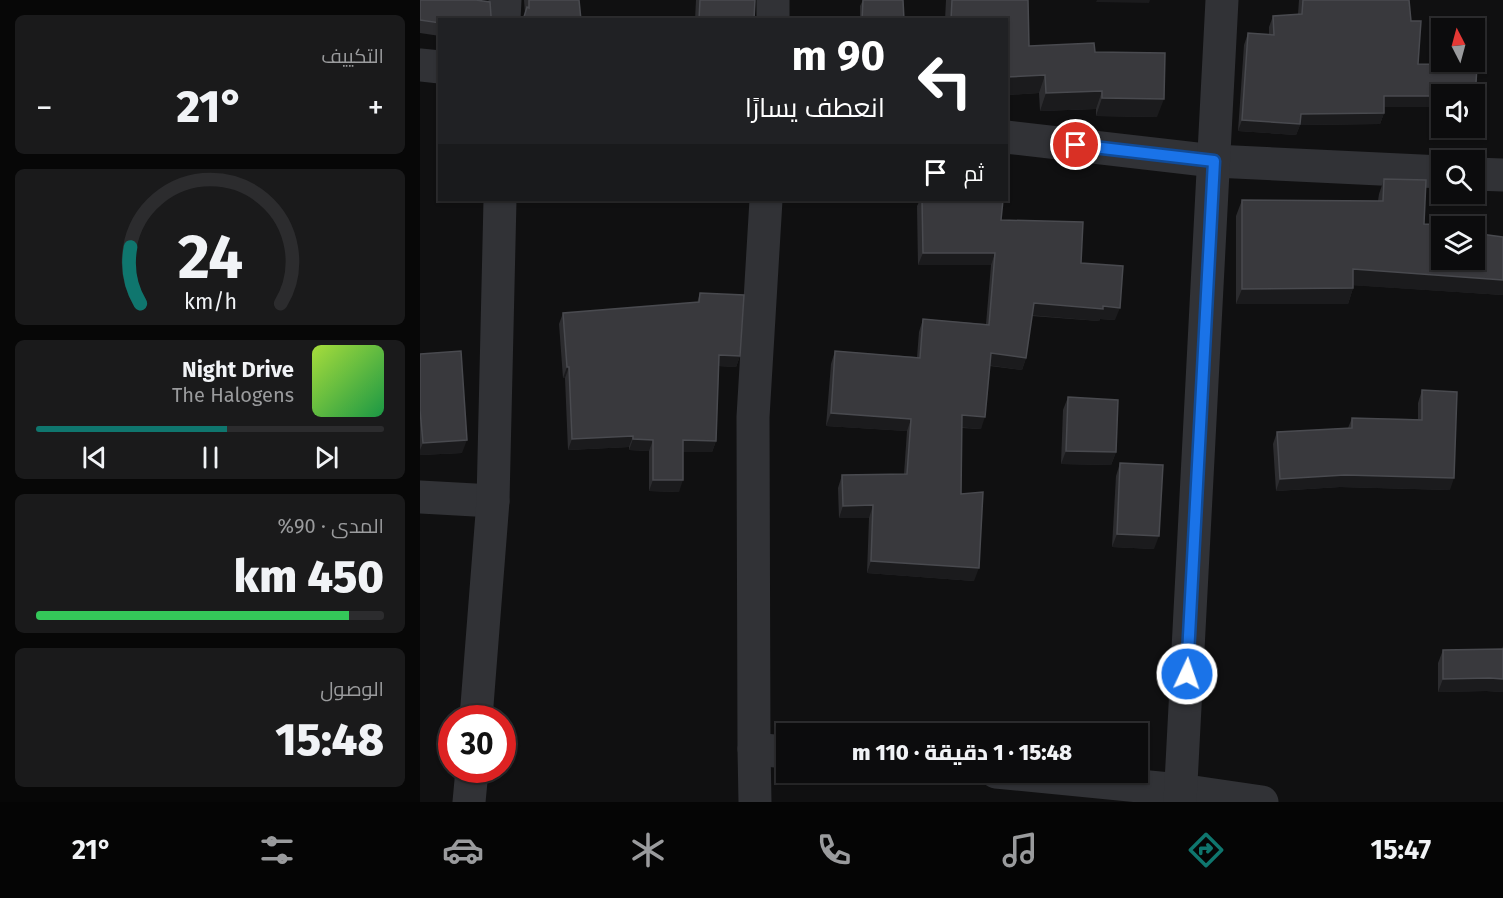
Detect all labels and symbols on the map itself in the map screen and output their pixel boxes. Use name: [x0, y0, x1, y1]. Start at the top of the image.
north arrow: [1431, 18, 1485, 72]
pin: [1050, 119, 1101, 170]
position arrow: [1155, 642, 1219, 706]
speed limit sign: 30: [438, 705, 516, 783]

